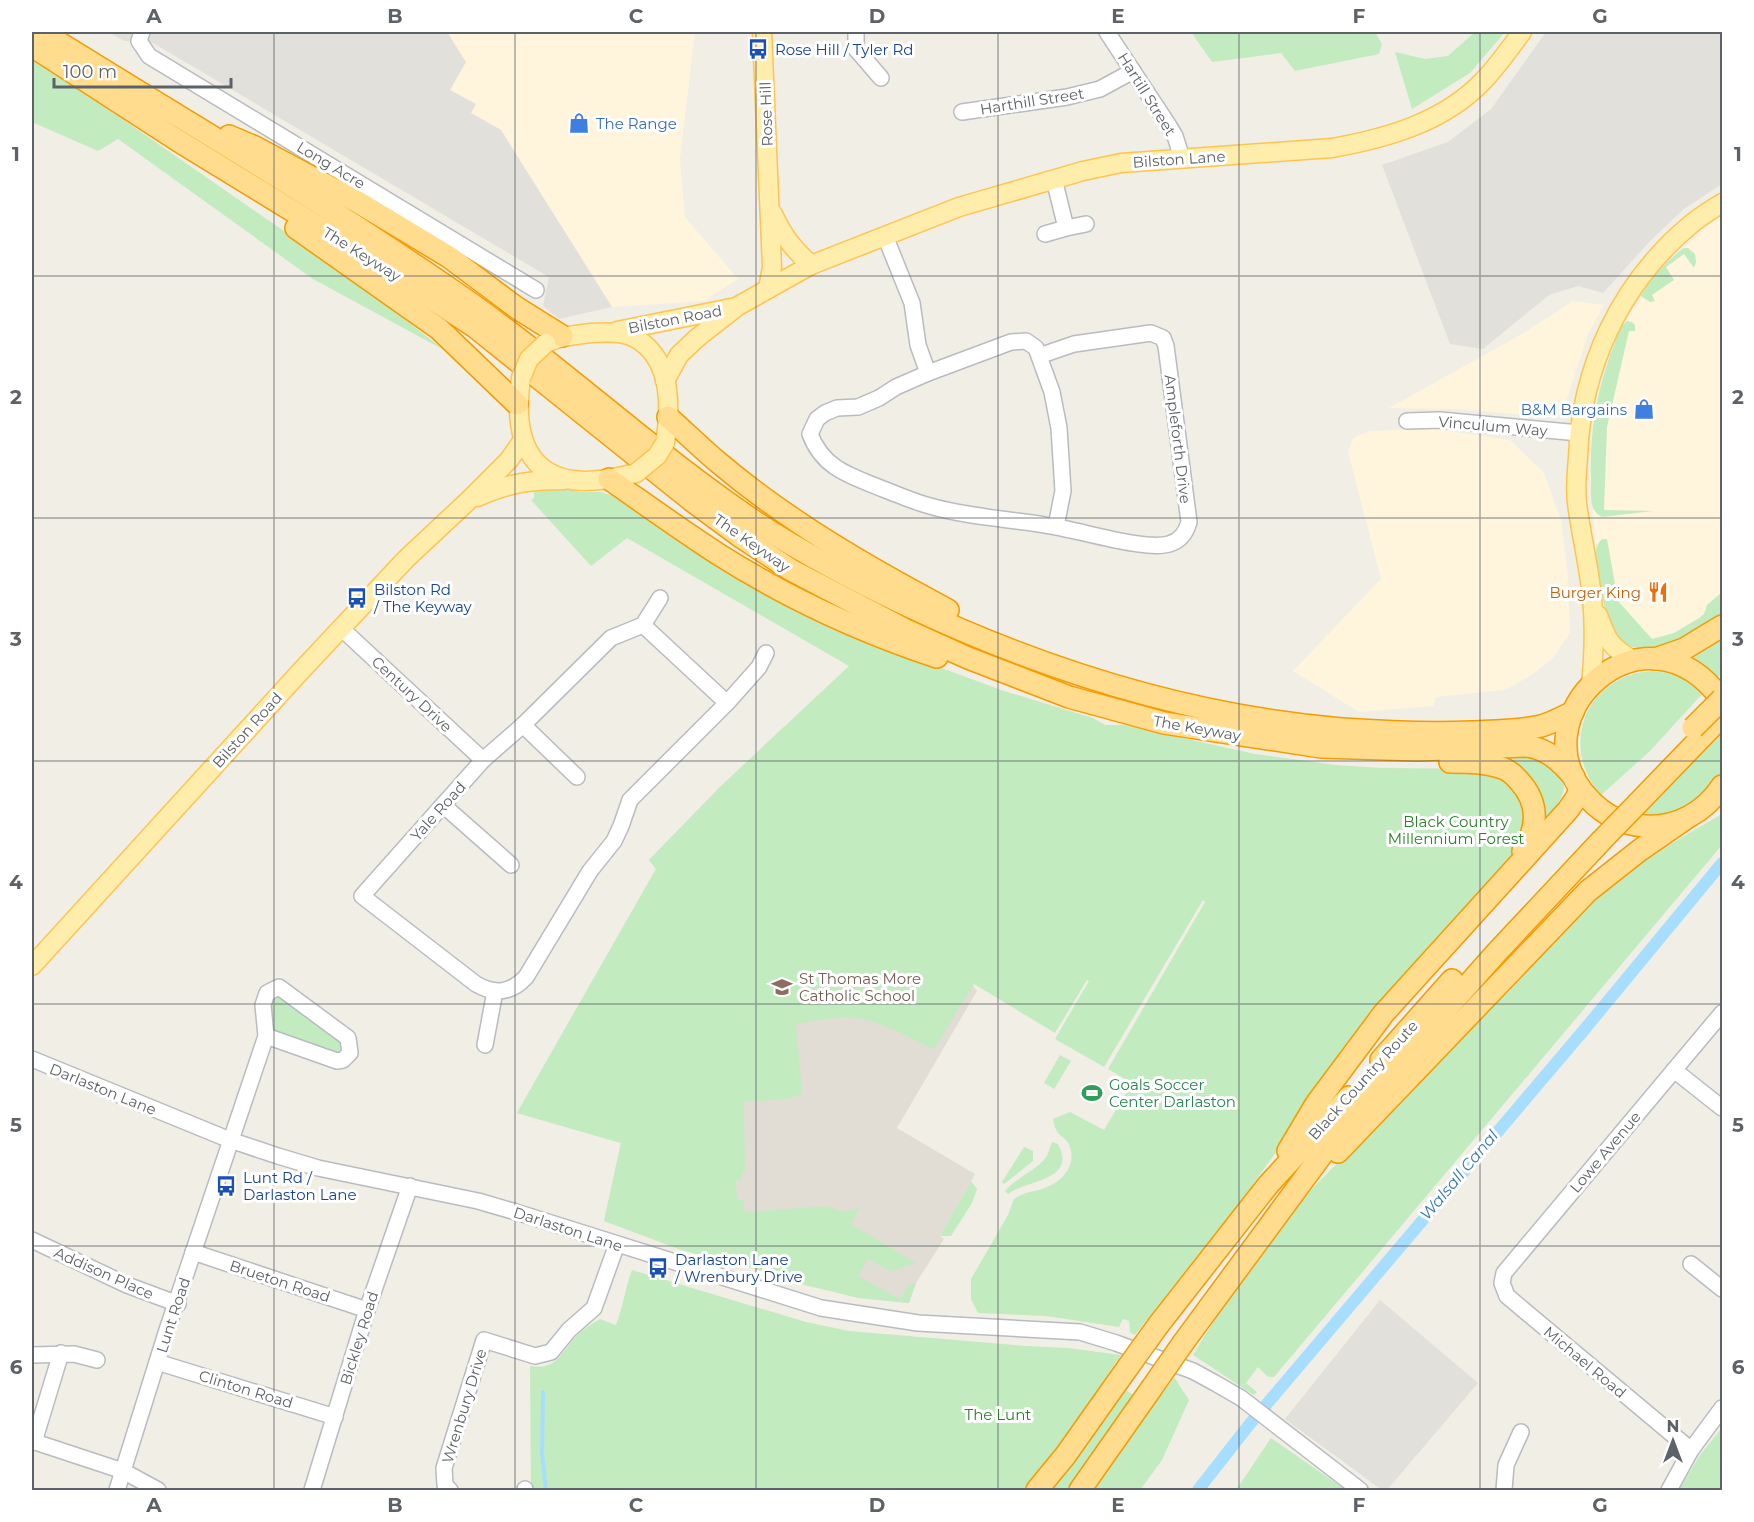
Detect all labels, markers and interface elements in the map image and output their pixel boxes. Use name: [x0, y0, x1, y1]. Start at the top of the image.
text: A: [145, 4, 162, 28]
text: B: [387, 4, 403, 28]
text: C: [629, 4, 644, 28]
text: D: [869, 4, 885, 28]
text: E: [1111, 4, 1125, 28]
text: F: [1353, 4, 1366, 28]
text: G: [1592, 4, 1608, 28]
bus stop icon: Rose Hill / Tyler Rd: [746, 37, 770, 61]
place label: Rose Hill / Tyler Rd: [775, 40, 914, 59]
street label: Hartill Street: [1114, 49, 1180, 139]
scale bar: [54, 51, 231, 89]
text: 100 m: [63, 61, 117, 83]
street label: Rose Hill: [755, 81, 777, 147]
street label: Harthill Street: [979, 83, 1085, 119]
shop icon: The Range: [567, 111, 591, 135]
place label: The Range: [596, 114, 677, 133]
street label: Long Acre: [293, 137, 369, 193]
text: 1: [12, 142, 20, 166]
text: 1: [1734, 142, 1742, 166]
street label: Bilston Lane: [1132, 146, 1226, 172]
street label: The Keyway: [319, 222, 405, 286]
street label: Bilston Road: [626, 301, 724, 337]
street label: Ampleforth Drive: [1161, 373, 1195, 505]
text: 2: [10, 385, 22, 409]
text: 2: [1732, 385, 1744, 409]
shop icon: B&M Bargains: [1632, 397, 1656, 421]
place label: B&M Bargains: [1521, 400, 1627, 419]
street label: Vinculum Way: [1438, 412, 1549, 440]
street label: The Keyway: [710, 510, 794, 577]
place label: Bilston Rd / The Keyway: [373, 580, 472, 616]
restaurant icon: Burger King: [1646, 580, 1670, 604]
place label: Burger King: [1549, 583, 1641, 602]
bus stop icon: Bilston Rd / The Keyway: [345, 586, 369, 610]
text: 3: [9, 627, 22, 651]
text: 3: [1731, 627, 1744, 651]
street label: Century Drive: [368, 652, 456, 736]
street label: Bilston Road: [208, 688, 286, 772]
street label: The Keyway: [1152, 711, 1243, 745]
street label: Yale Road: [406, 777, 470, 845]
park label: Black Country Millennium Forest: [1388, 812, 1524, 848]
text: 4: [9, 870, 23, 894]
text: 4: [1731, 870, 1745, 894]
place label: St Thomas More Catholic School: [799, 969, 921, 1005]
school or university icon: St Thomas More Catholic School: [770, 975, 794, 999]
street label: Black Country Route: [1304, 1016, 1422, 1144]
street label: Darlaston Lane: [47, 1059, 159, 1119]
place label: Goals Soccer Center Darlaston: [1109, 1075, 1236, 1111]
sports icon: Goals Soccer Center Darlaston: [1080, 1081, 1104, 1105]
street label: Lowe Avenue: [1565, 1107, 1645, 1197]
text: 5: [10, 1113, 22, 1137]
text: 5: [1732, 1113, 1744, 1137]
water label: Walsall Canal: [1416, 1126, 1502, 1224]
place label: Lunt Rd / Darlaston Lane: [243, 1168, 357, 1204]
bus stop icon: Lunt Rd / Darlaston Lane: [214, 1174, 238, 1198]
street label: Darlaston Lane: [511, 1202, 625, 1256]
street label: Addison Place: [51, 1243, 157, 1303]
place label: Darlaston Lane / Wrenbury Drive: [674, 1250, 803, 1286]
street label: Brueton Road: [227, 1256, 333, 1306]
bus stop icon: Darlaston Lane / Wrenbury Drive: [646, 1256, 670, 1280]
street label: Lunt Road: [152, 1275, 194, 1355]
street label: Bickley Road: [336, 1289, 382, 1387]
street label: Michael Road: [1540, 1322, 1630, 1402]
street label: Wrenbury Drive: [438, 1346, 490, 1466]
text: 6: [10, 1355, 23, 1379]
text: 6: [1732, 1355, 1745, 1379]
street label: Clinton Road: [197, 1366, 295, 1412]
park label: The Lunt: [965, 1405, 1031, 1424]
north arrow: [1643, 1411, 1703, 1471]
text: N: [1667, 1417, 1679, 1436]
text: A: [145, 1493, 162, 1517]
text: B: [387, 1493, 403, 1517]
text: C: [629, 1493, 644, 1517]
text: D: [869, 1493, 885, 1517]
text: E: [1111, 1493, 1125, 1517]
text: F: [1353, 1493, 1366, 1517]
text: G: [1592, 1493, 1608, 1517]

